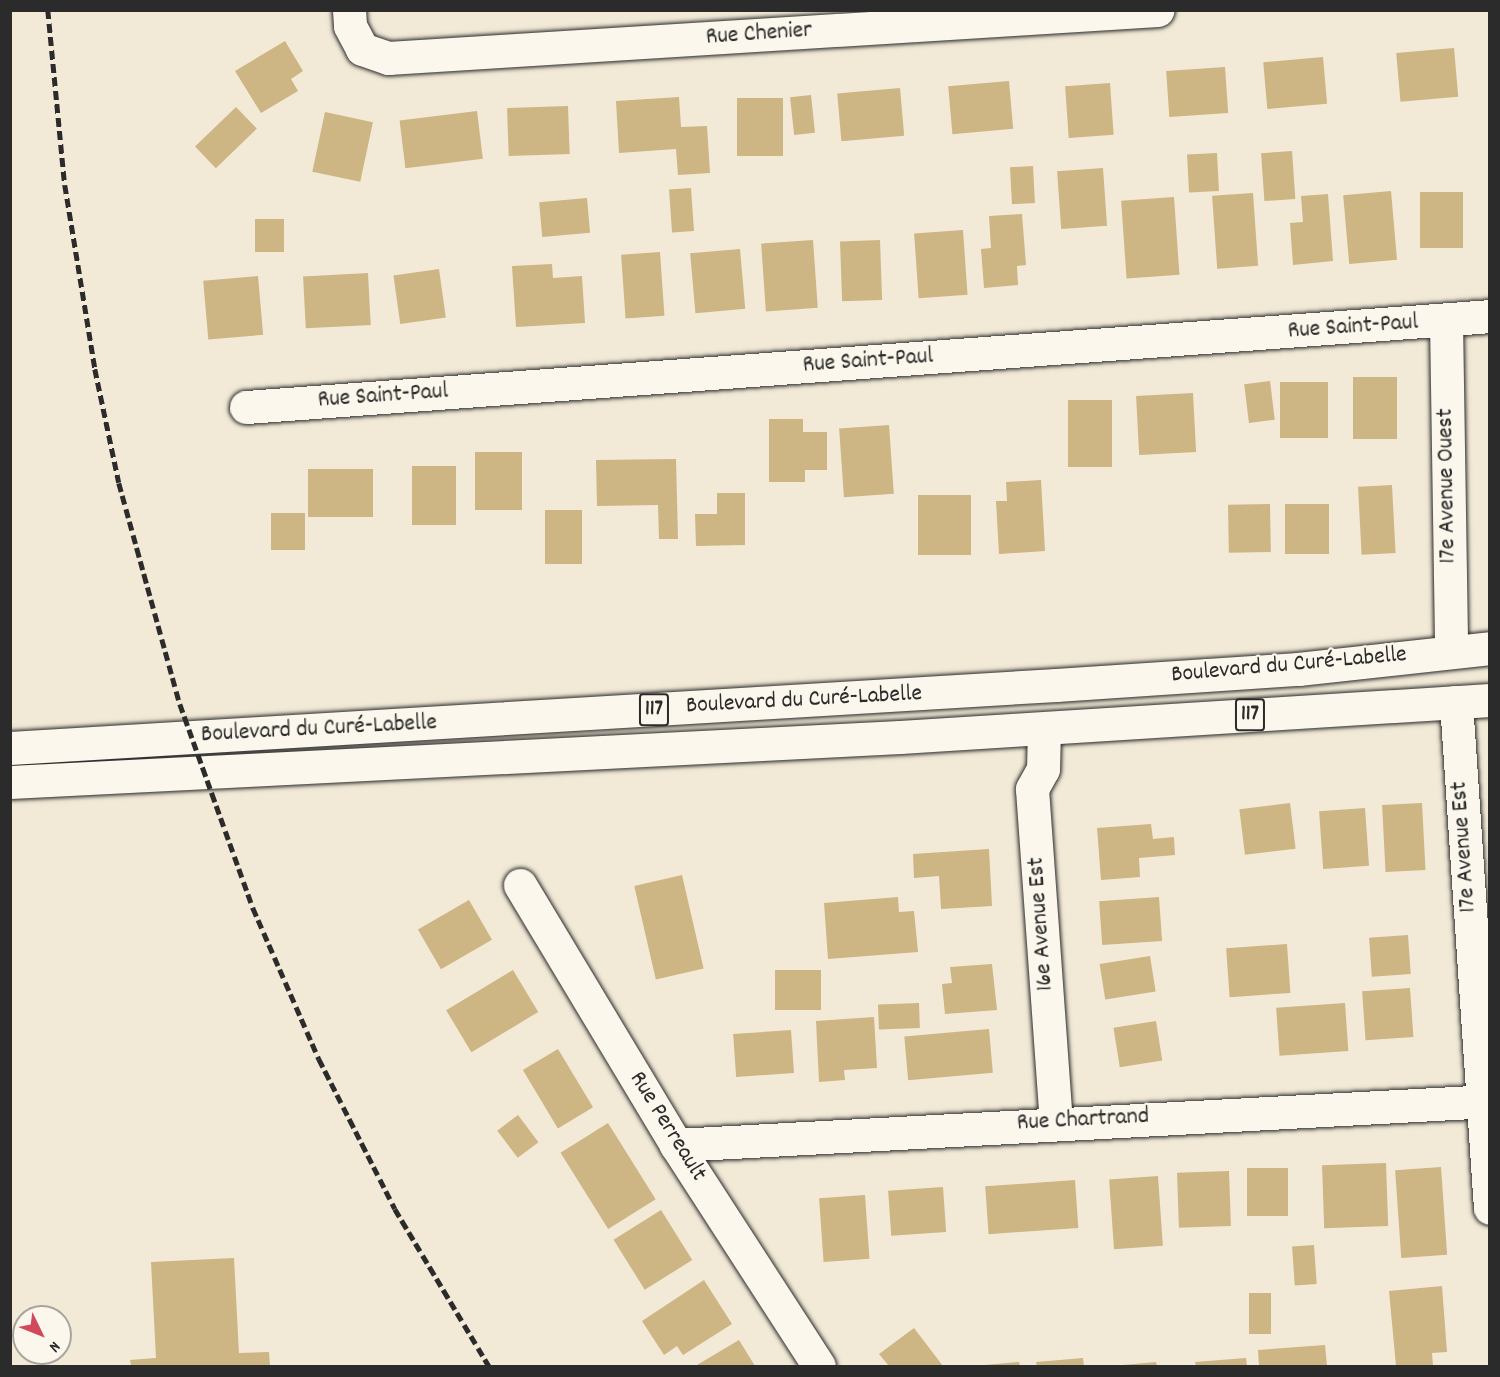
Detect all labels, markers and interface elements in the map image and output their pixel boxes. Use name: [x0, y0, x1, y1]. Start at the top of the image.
street label: Rue Chenier: [705, 17, 813, 53]
street label: Rue Saint-Paul: [1287, 309, 1419, 347]
street label: Rue Saint-Paul: [802, 343, 934, 381]
street label: Rue Saint-Paul: [317, 378, 449, 416]
street label: 17e Avenue Ouest: [1432, 408, 1464, 564]
street label: Boulevard du Curé-Labelle: [1170, 641, 1408, 691]
street label: Boulevard du Curé-Labelle: [685, 680, 923, 722]
road number: 117: [638, 691, 670, 729]
road number: 117: [1234, 696, 1266, 734]
street label: Boulevard du Curé-Labelle: [200, 709, 438, 751]
street label: 17e Avenue Est: [1446, 780, 1484, 914]
street label: 16e Avenue Est: [1023, 856, 1061, 992]
street label: Rue Perreault: [622, 1067, 712, 1187]
street label: Rue Chartrand: [1016, 1103, 1150, 1139]
north arrow: [12, 1305, 72, 1365]
text: N: [43, 1336, 65, 1357]

